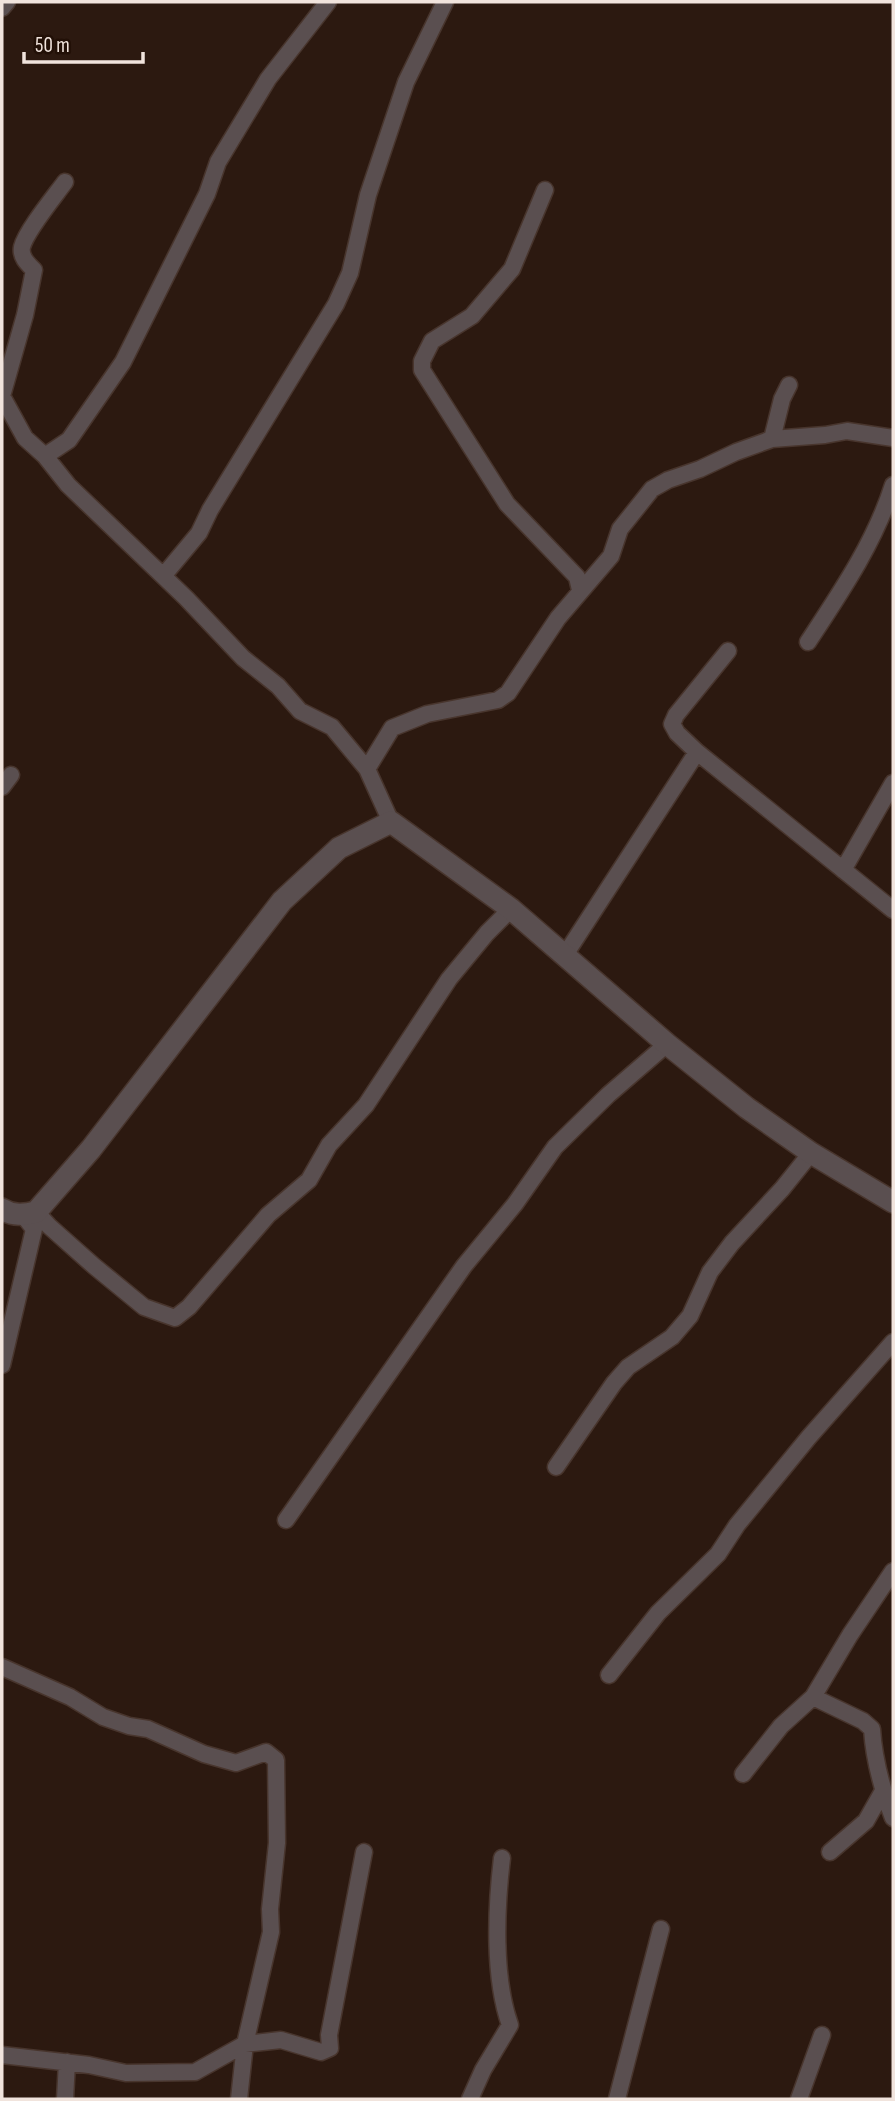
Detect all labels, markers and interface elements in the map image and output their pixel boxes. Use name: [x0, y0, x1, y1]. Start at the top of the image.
scale bar: [24, 21, 144, 65]
text: 50 m: [35, 33, 70, 58]

